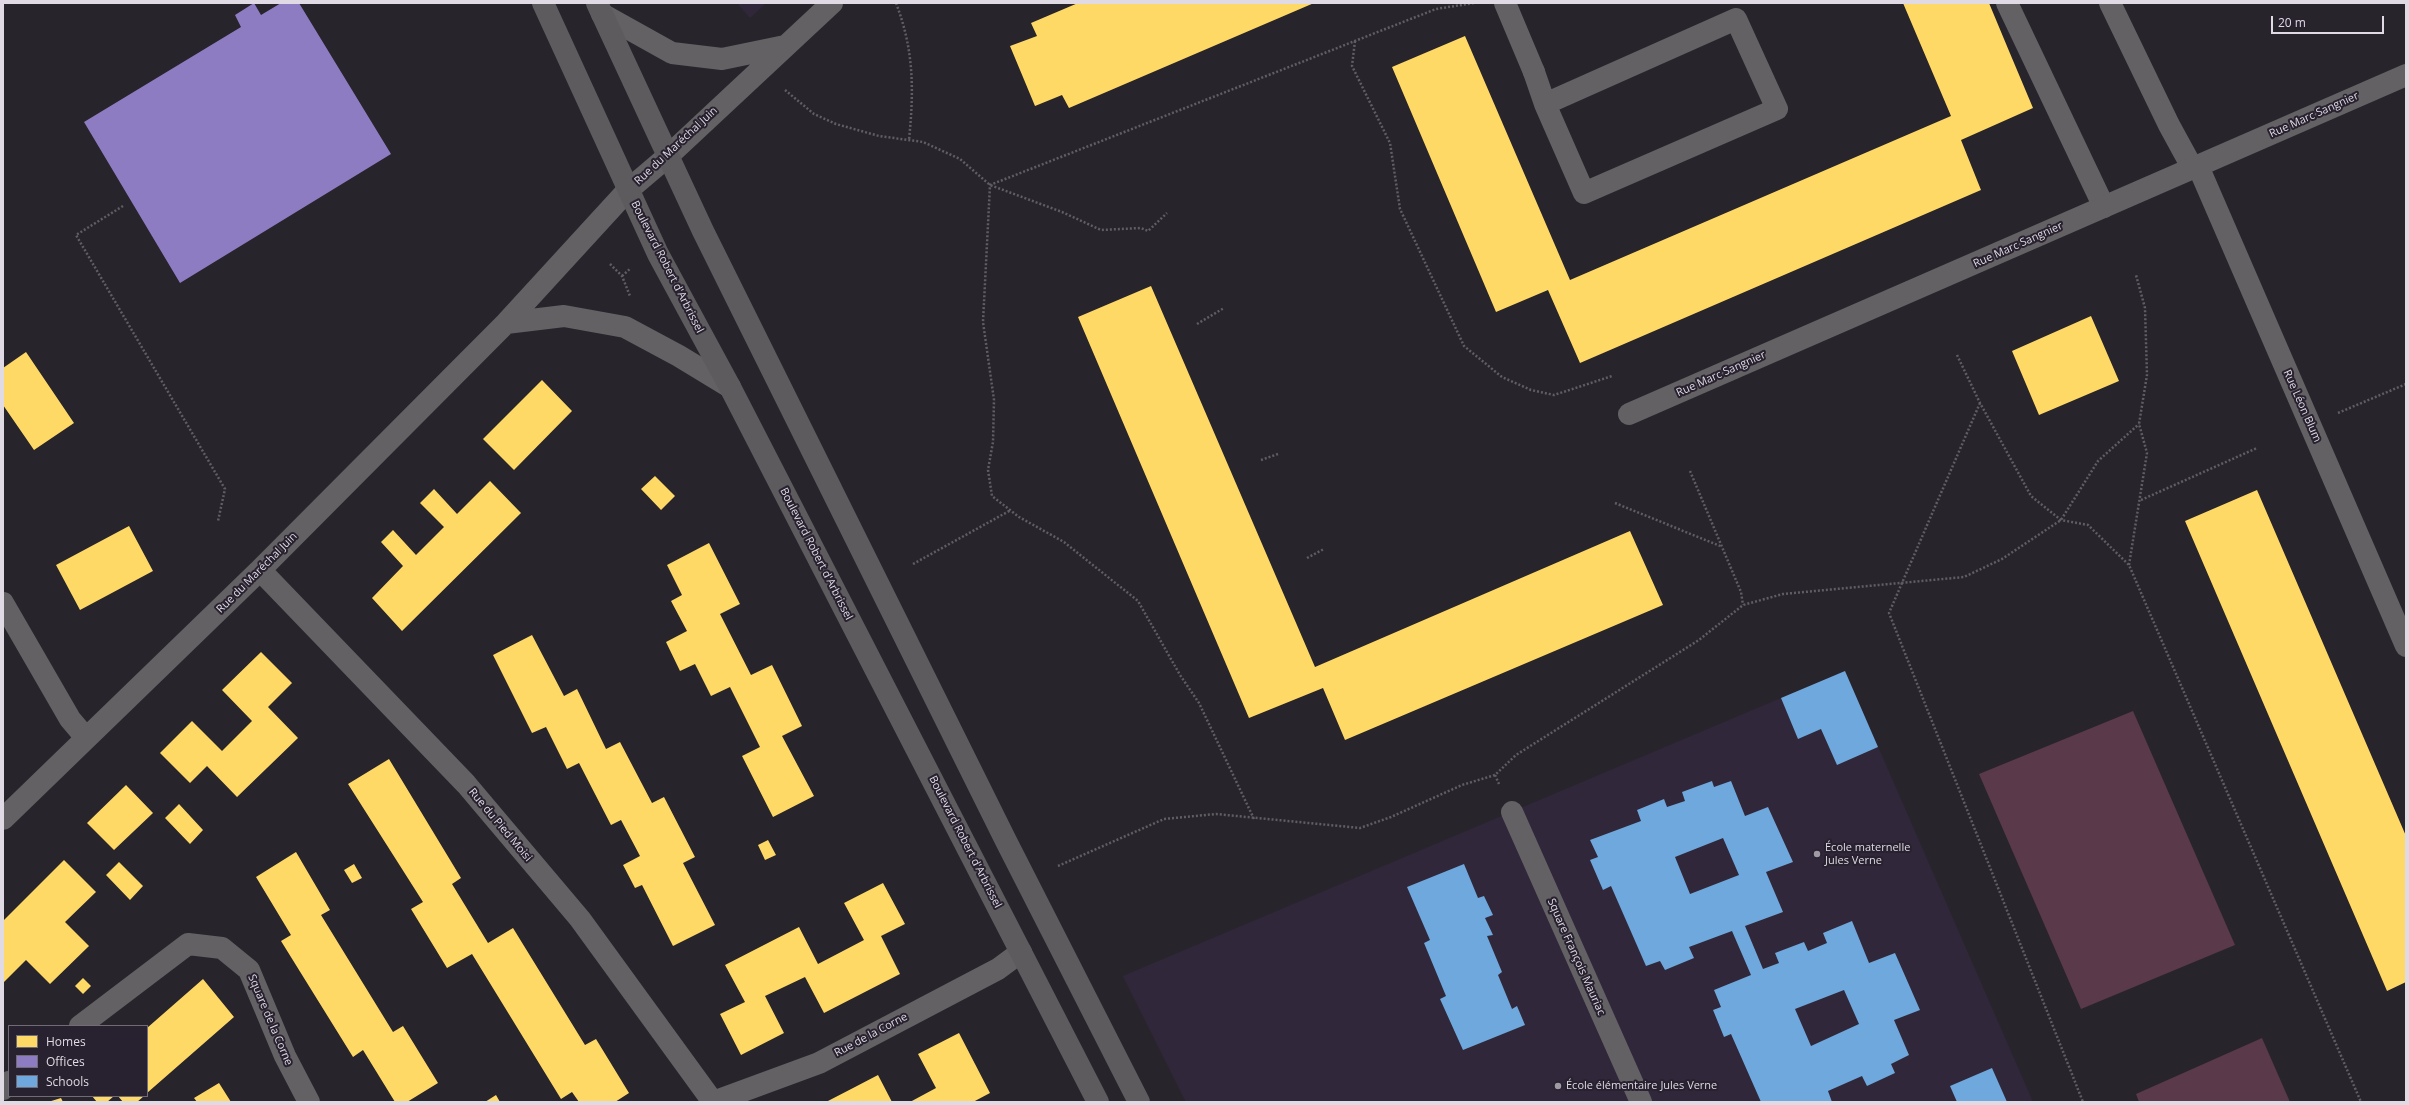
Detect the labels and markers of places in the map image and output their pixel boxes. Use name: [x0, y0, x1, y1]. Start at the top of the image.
place label: École maternelle Jules Verne: [1825, 841, 1910, 867]
marker: École maternelle Jules Verne: [1812, 849, 1822, 859]
place label: École élémentaire Jules Verne: [1566, 1079, 1717, 1093]
marker: École élémentaire Jules Verne: [1553, 1081, 1563, 1091]

